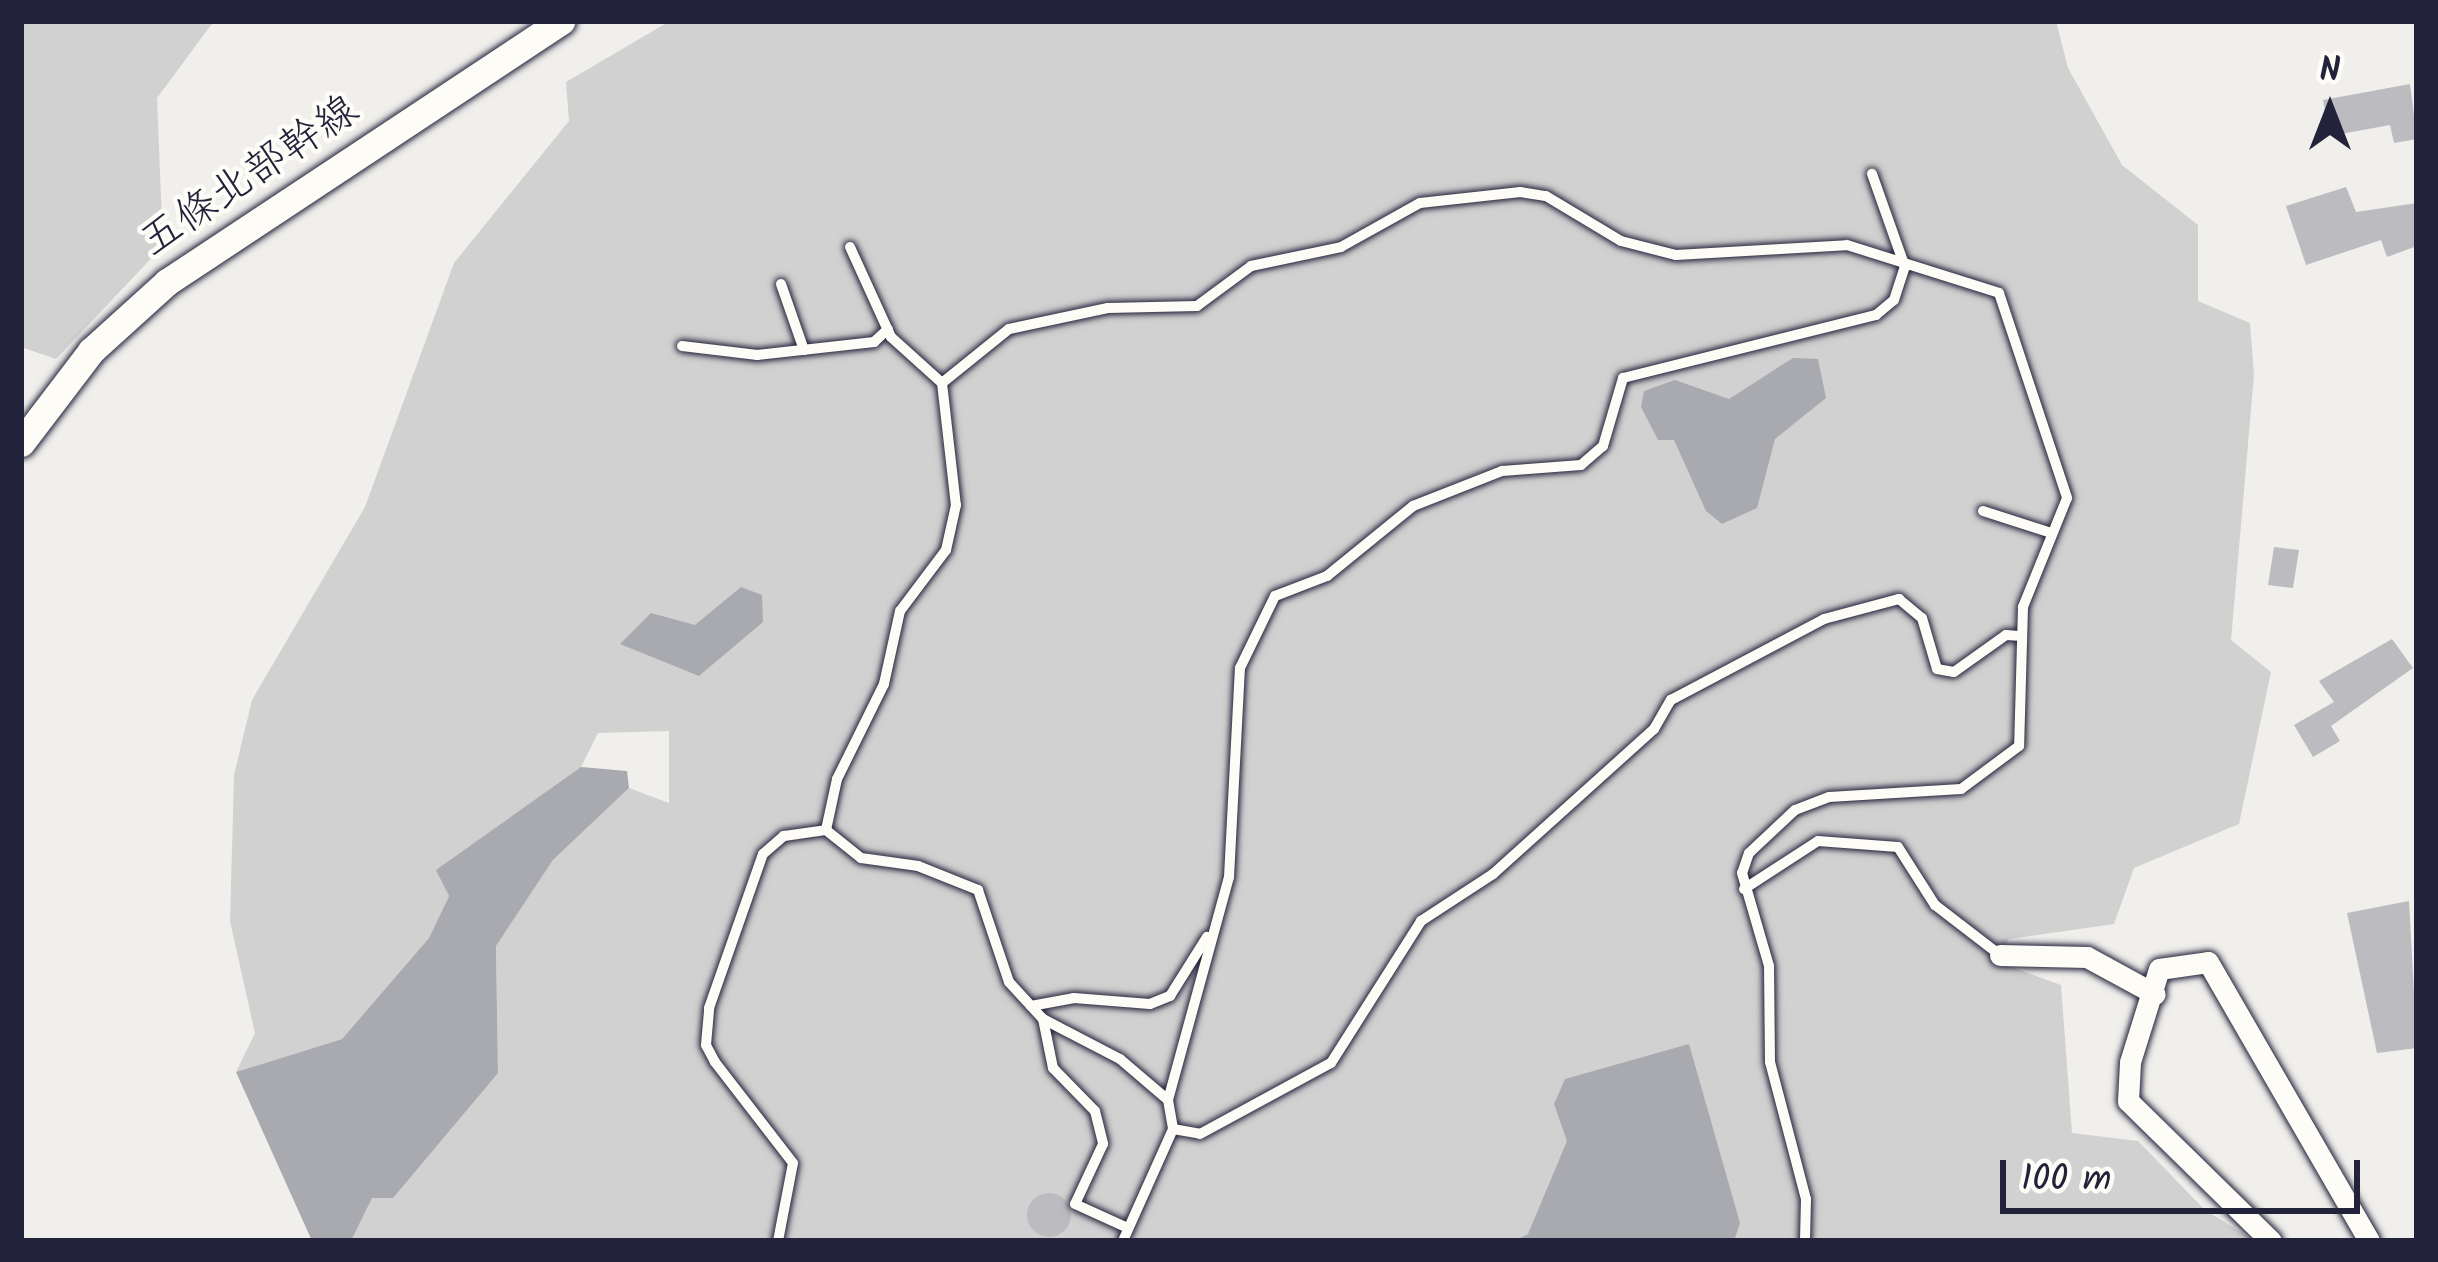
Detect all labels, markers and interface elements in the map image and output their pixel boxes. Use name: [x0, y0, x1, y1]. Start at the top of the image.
text: N: [2320, 45, 2340, 98]
north arrow: [2270, 48, 2390, 168]
street label: 五條北部幹線: [131, 86, 369, 268]
scale bar: [2006, 1136, 2366, 1210]
text: 100 m: [2021, 1152, 2111, 1209]

